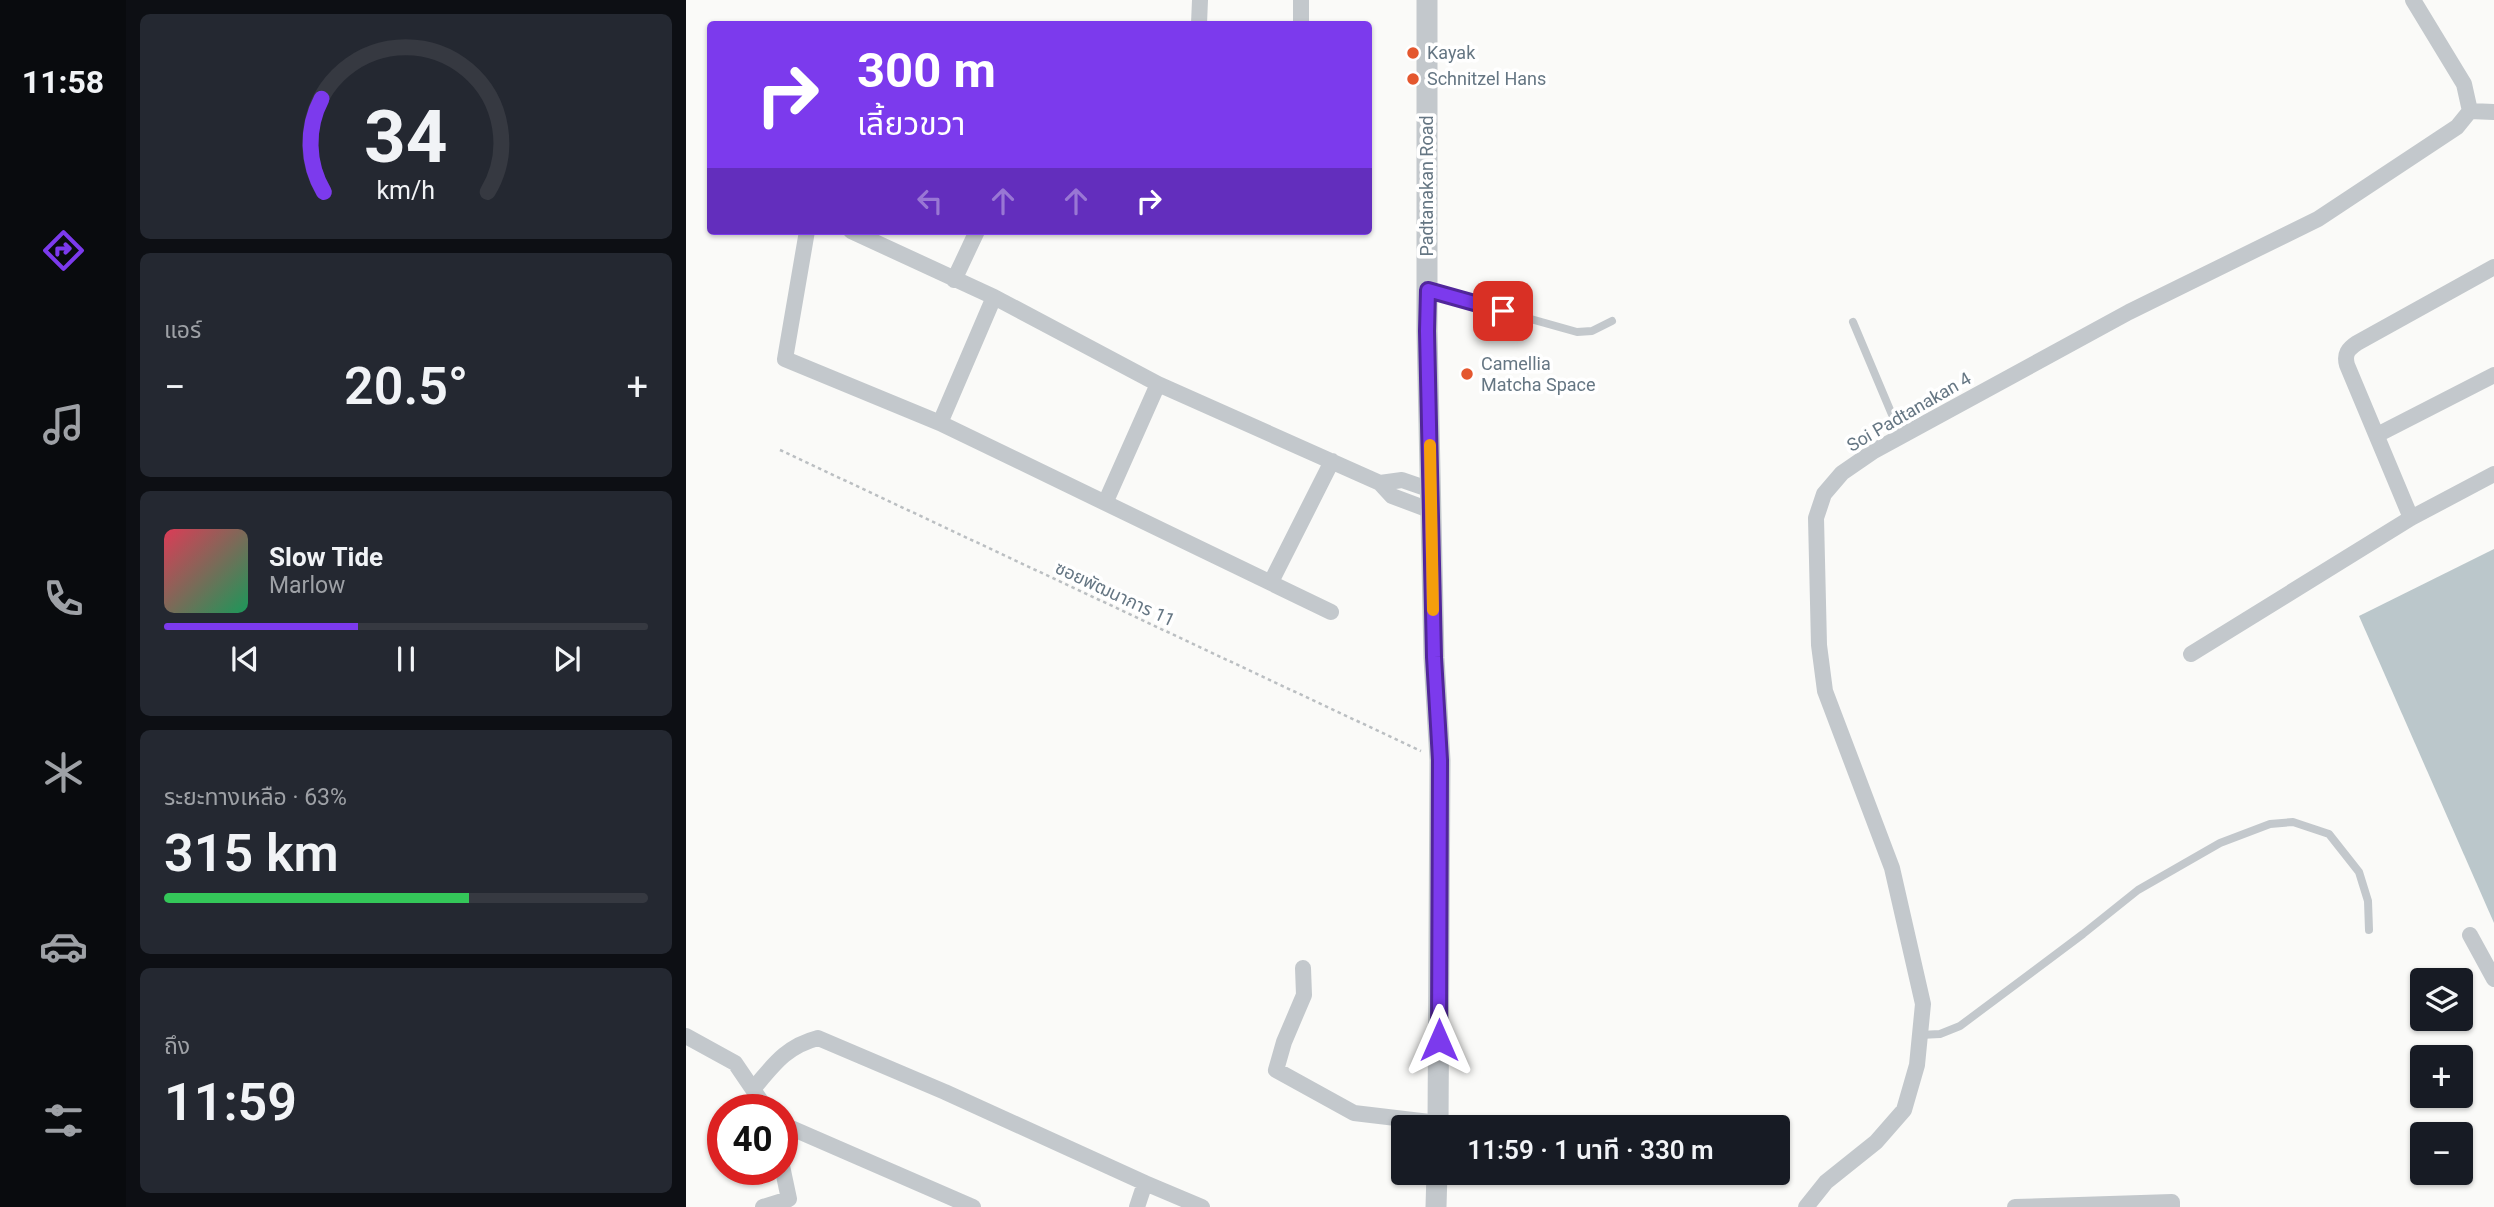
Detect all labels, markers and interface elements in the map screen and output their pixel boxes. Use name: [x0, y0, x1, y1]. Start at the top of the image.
text: 300 m: [857, 42, 996, 99]
place label: Kayak: [1427, 42, 1476, 63]
marker: Kayak: [1405, 45, 1421, 61]
icon: right: [742, 49, 833, 140]
text: 11:58: [22, 63, 104, 101]
place label: Schnitzel Hans: [1427, 68, 1546, 89]
marker: Schnitzel Hans: [1405, 71, 1421, 87]
text: 34: [364, 95, 448, 181]
text: เลี้ยวขวา: [857, 105, 965, 143]
street label: Padtanakan Road: [1416, 115, 1437, 257]
text: km/h: [377, 176, 435, 205]
icon: left: [911, 182, 949, 220]
icon: ahead: [984, 182, 1022, 220]
icon: ahead: [1057, 182, 1095, 220]
icon: right: [1130, 182, 1168, 220]
icon: directions: [39, 226, 88, 275]
pin: [1473, 281, 1533, 341]
icon: arrive: [1484, 292, 1522, 330]
text: แอร์: [164, 317, 201, 344]
place label: Camellia Matcha Space: [1481, 353, 1596, 395]
text: 20.5°: [344, 356, 468, 417]
text: −: [164, 365, 186, 409]
text: +: [626, 365, 648, 409]
marker: Camellia Matcha Space: [1459, 366, 1475, 382]
street label: Soi Padtanakan 4: [1843, 368, 1975, 456]
icon: music: [39, 400, 88, 449]
text: Slow Tide: [269, 542, 383, 572]
street label: ซอยพัฒนาการ 11: [1052, 557, 1178, 630]
text: Marlow: [269, 572, 345, 599]
icon: phone: [39, 574, 88, 623]
icon: previous: [226, 640, 264, 678]
icon: pause: [387, 640, 425, 678]
icon: next: [548, 640, 586, 678]
icon: climate: [39, 748, 88, 797]
text: ระยะทางเหลือ · 63%: [164, 784, 347, 811]
text: 315 km: [164, 823, 339, 884]
icon: car: [39, 922, 88, 971]
map controls: [2410, 968, 2473, 1185]
button: layers: [2410, 968, 2473, 1031]
position arrow: [1402, 1003, 1476, 1077]
text: ถึง: [164, 1033, 190, 1060]
button: +: [2410, 1045, 2473, 1108]
text: 11:59: [164, 1072, 297, 1133]
speed limit sign: 40: [707, 1094, 798, 1185]
icon: filters: [39, 1096, 88, 1145]
button: −: [2410, 1122, 2473, 1185]
text: 11:59 · 1 นาที · 330 m: [1467, 1135, 1714, 1165]

